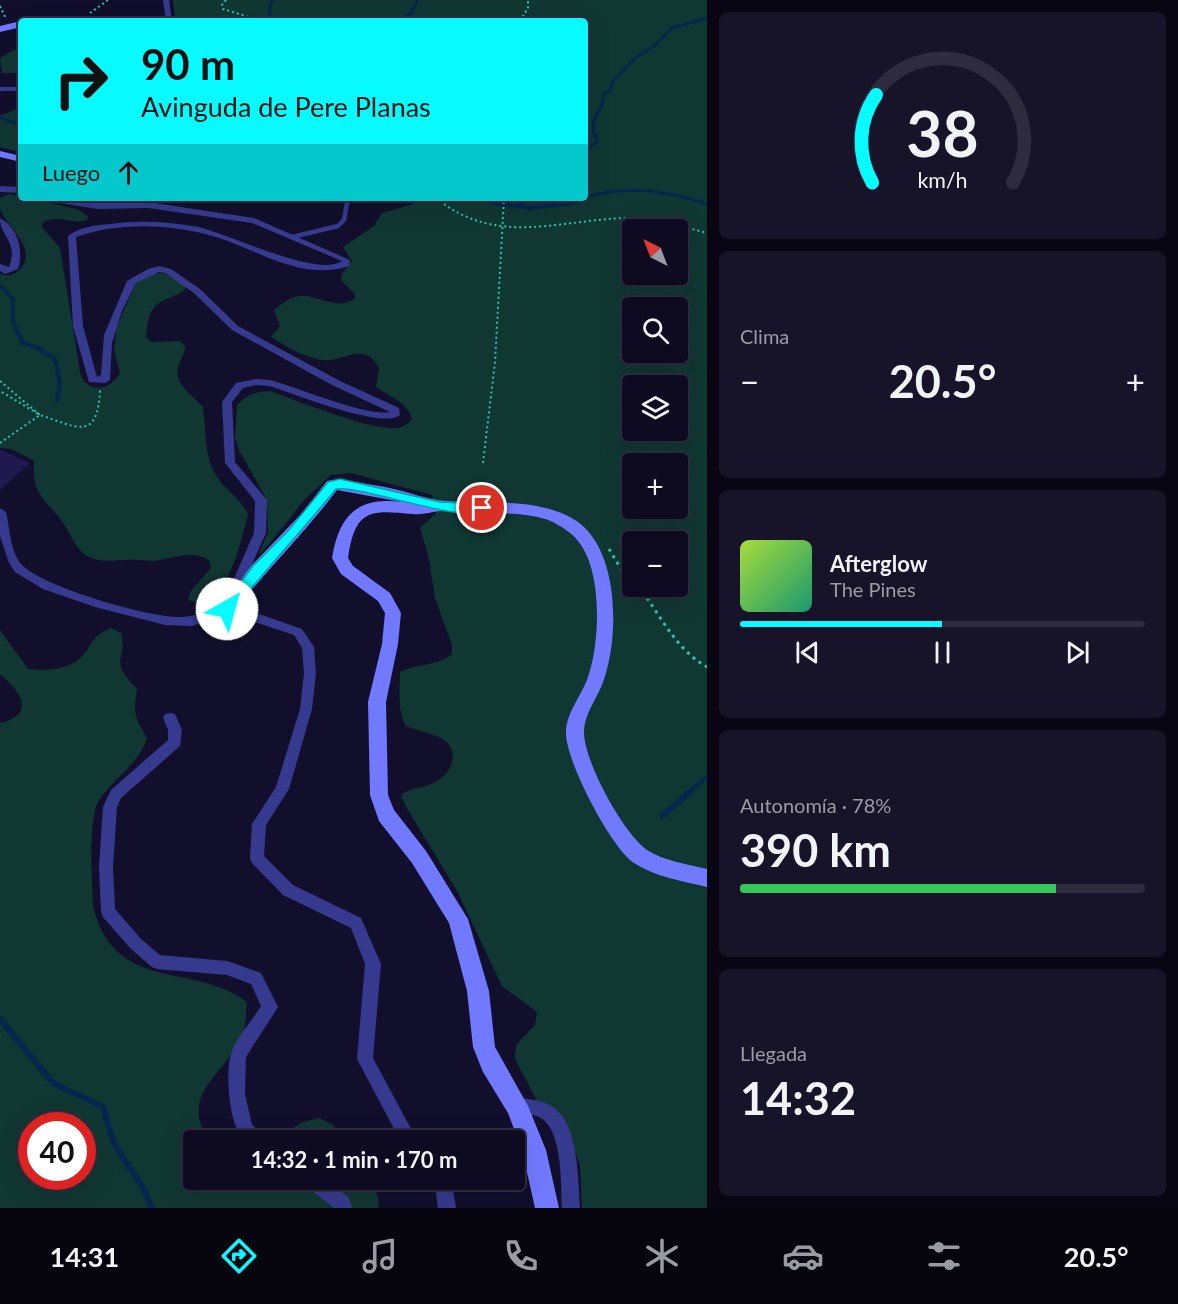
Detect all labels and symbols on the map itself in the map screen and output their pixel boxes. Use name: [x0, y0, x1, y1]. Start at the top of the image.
north arrow: [622, 219, 688, 285]
pin: [456, 482, 507, 533]
position arrow: [195, 577, 259, 641]
speed limit sign: 40: [18, 1112, 96, 1190]

